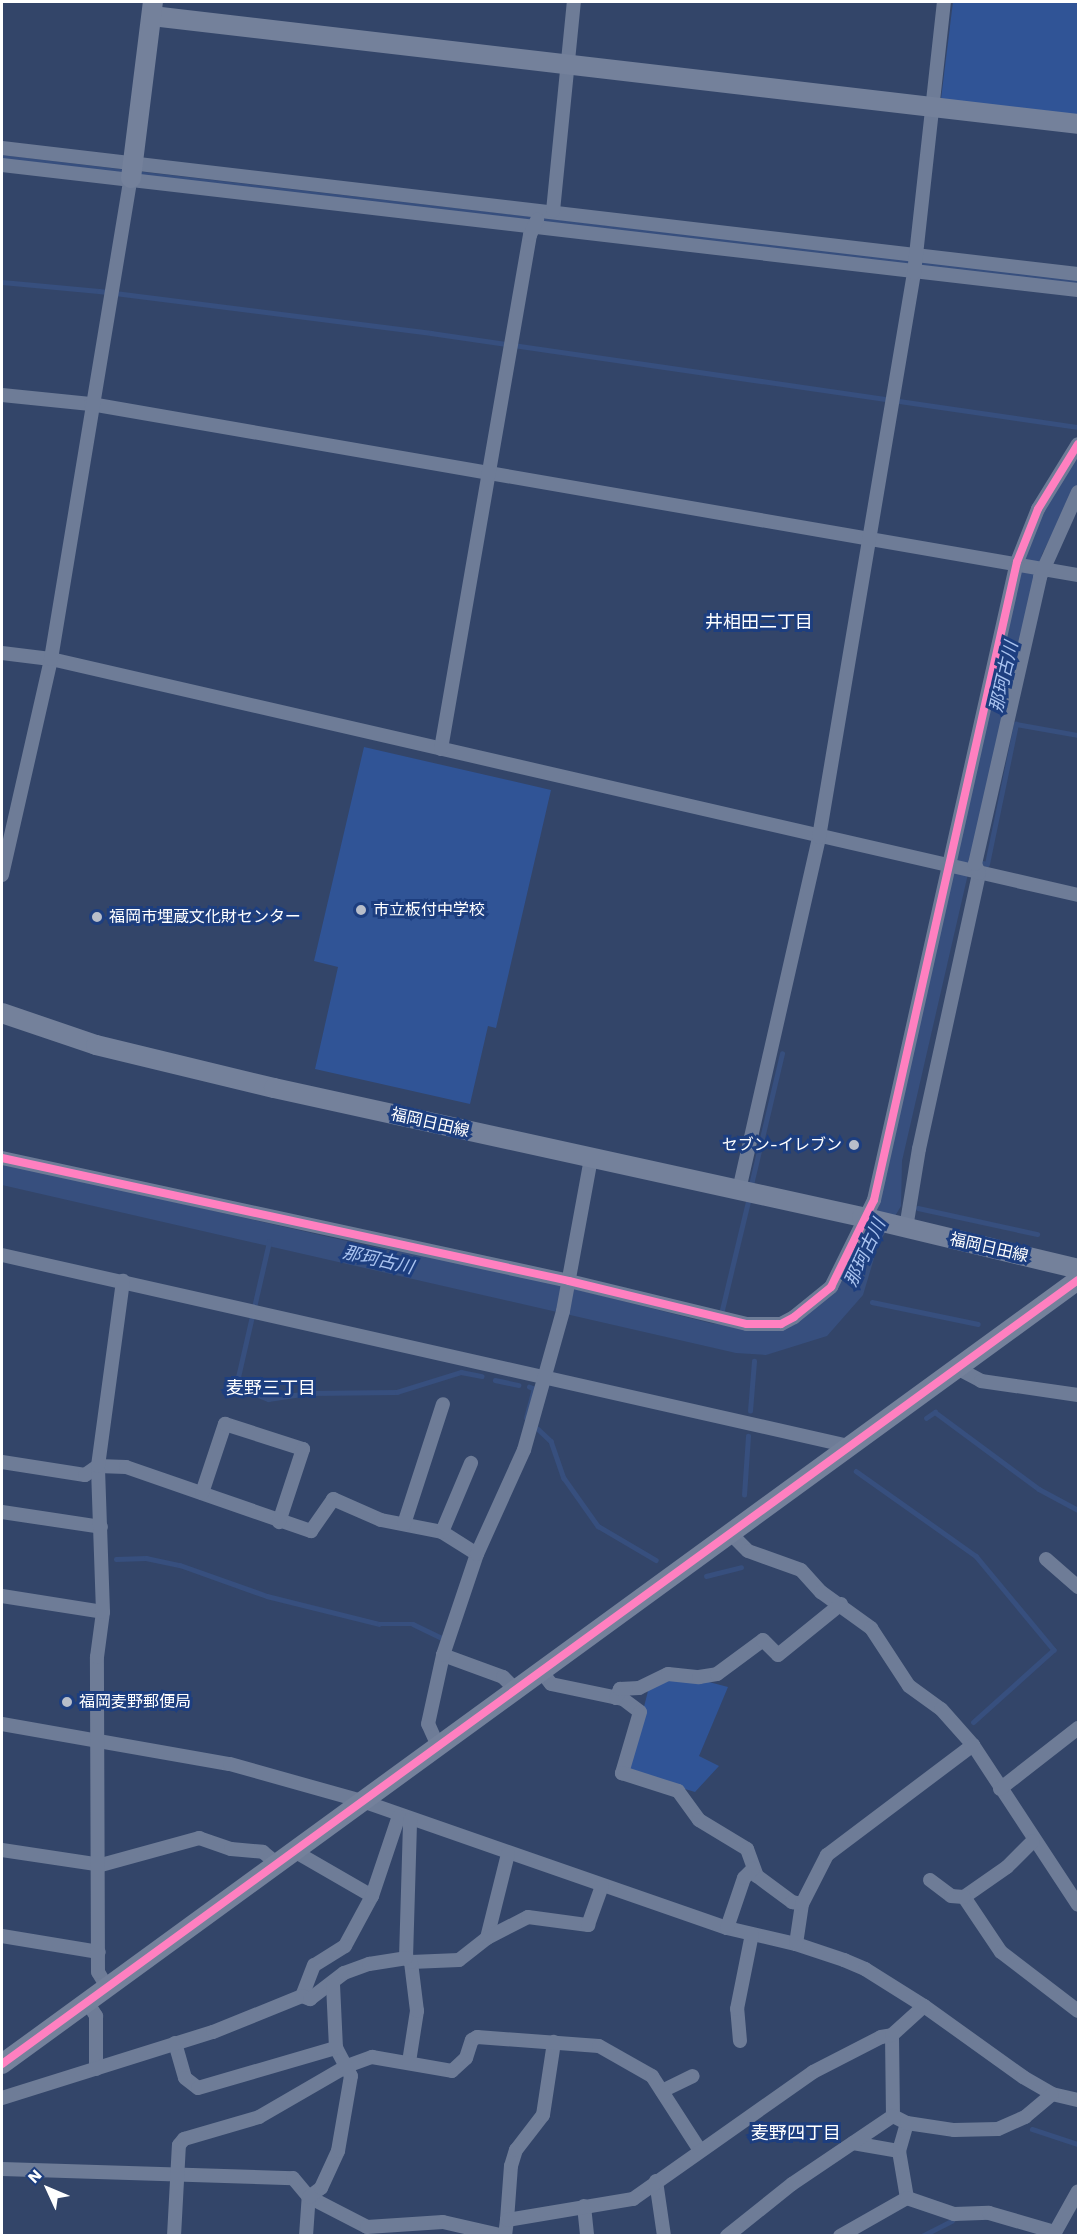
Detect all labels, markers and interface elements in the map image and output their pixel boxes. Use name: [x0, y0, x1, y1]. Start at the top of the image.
district label: 井相田二丁目: [705, 611, 813, 633]
water label: 那珂古川: [985, 639, 1023, 715]
place label: 市立板付中学校: [373, 900, 485, 920]
marker: 市立板付中学校: [354, 903, 368, 917]
place label: 福岡市埋蔵文化財センター: [109, 907, 301, 927]
marker: 福岡市埋蔵文化財センター: [90, 910, 104, 924]
street label: 福岡日田線: [389, 1105, 471, 1141]
place label: セブン-イレブン: [722, 1135, 842, 1155]
marker: セブン-イレブン: [847, 1138, 861, 1152]
water label: 那珂古川: [840, 1216, 890, 1290]
street label: 福岡日田線: [948, 1230, 1030, 1266]
water label: 那珂古川: [340, 1241, 416, 1279]
district label: 麦野三丁目: [226, 1377, 316, 1399]
place label: 福岡麦野郵便局: [79, 1692, 191, 1712]
marker: 福岡麦野郵便局: [60, 1695, 74, 1709]
district label: 麦野四丁目: [751, 2122, 841, 2144]
north arrow: [18, 2159, 78, 2219]
text: N: [24, 2165, 46, 2187]

